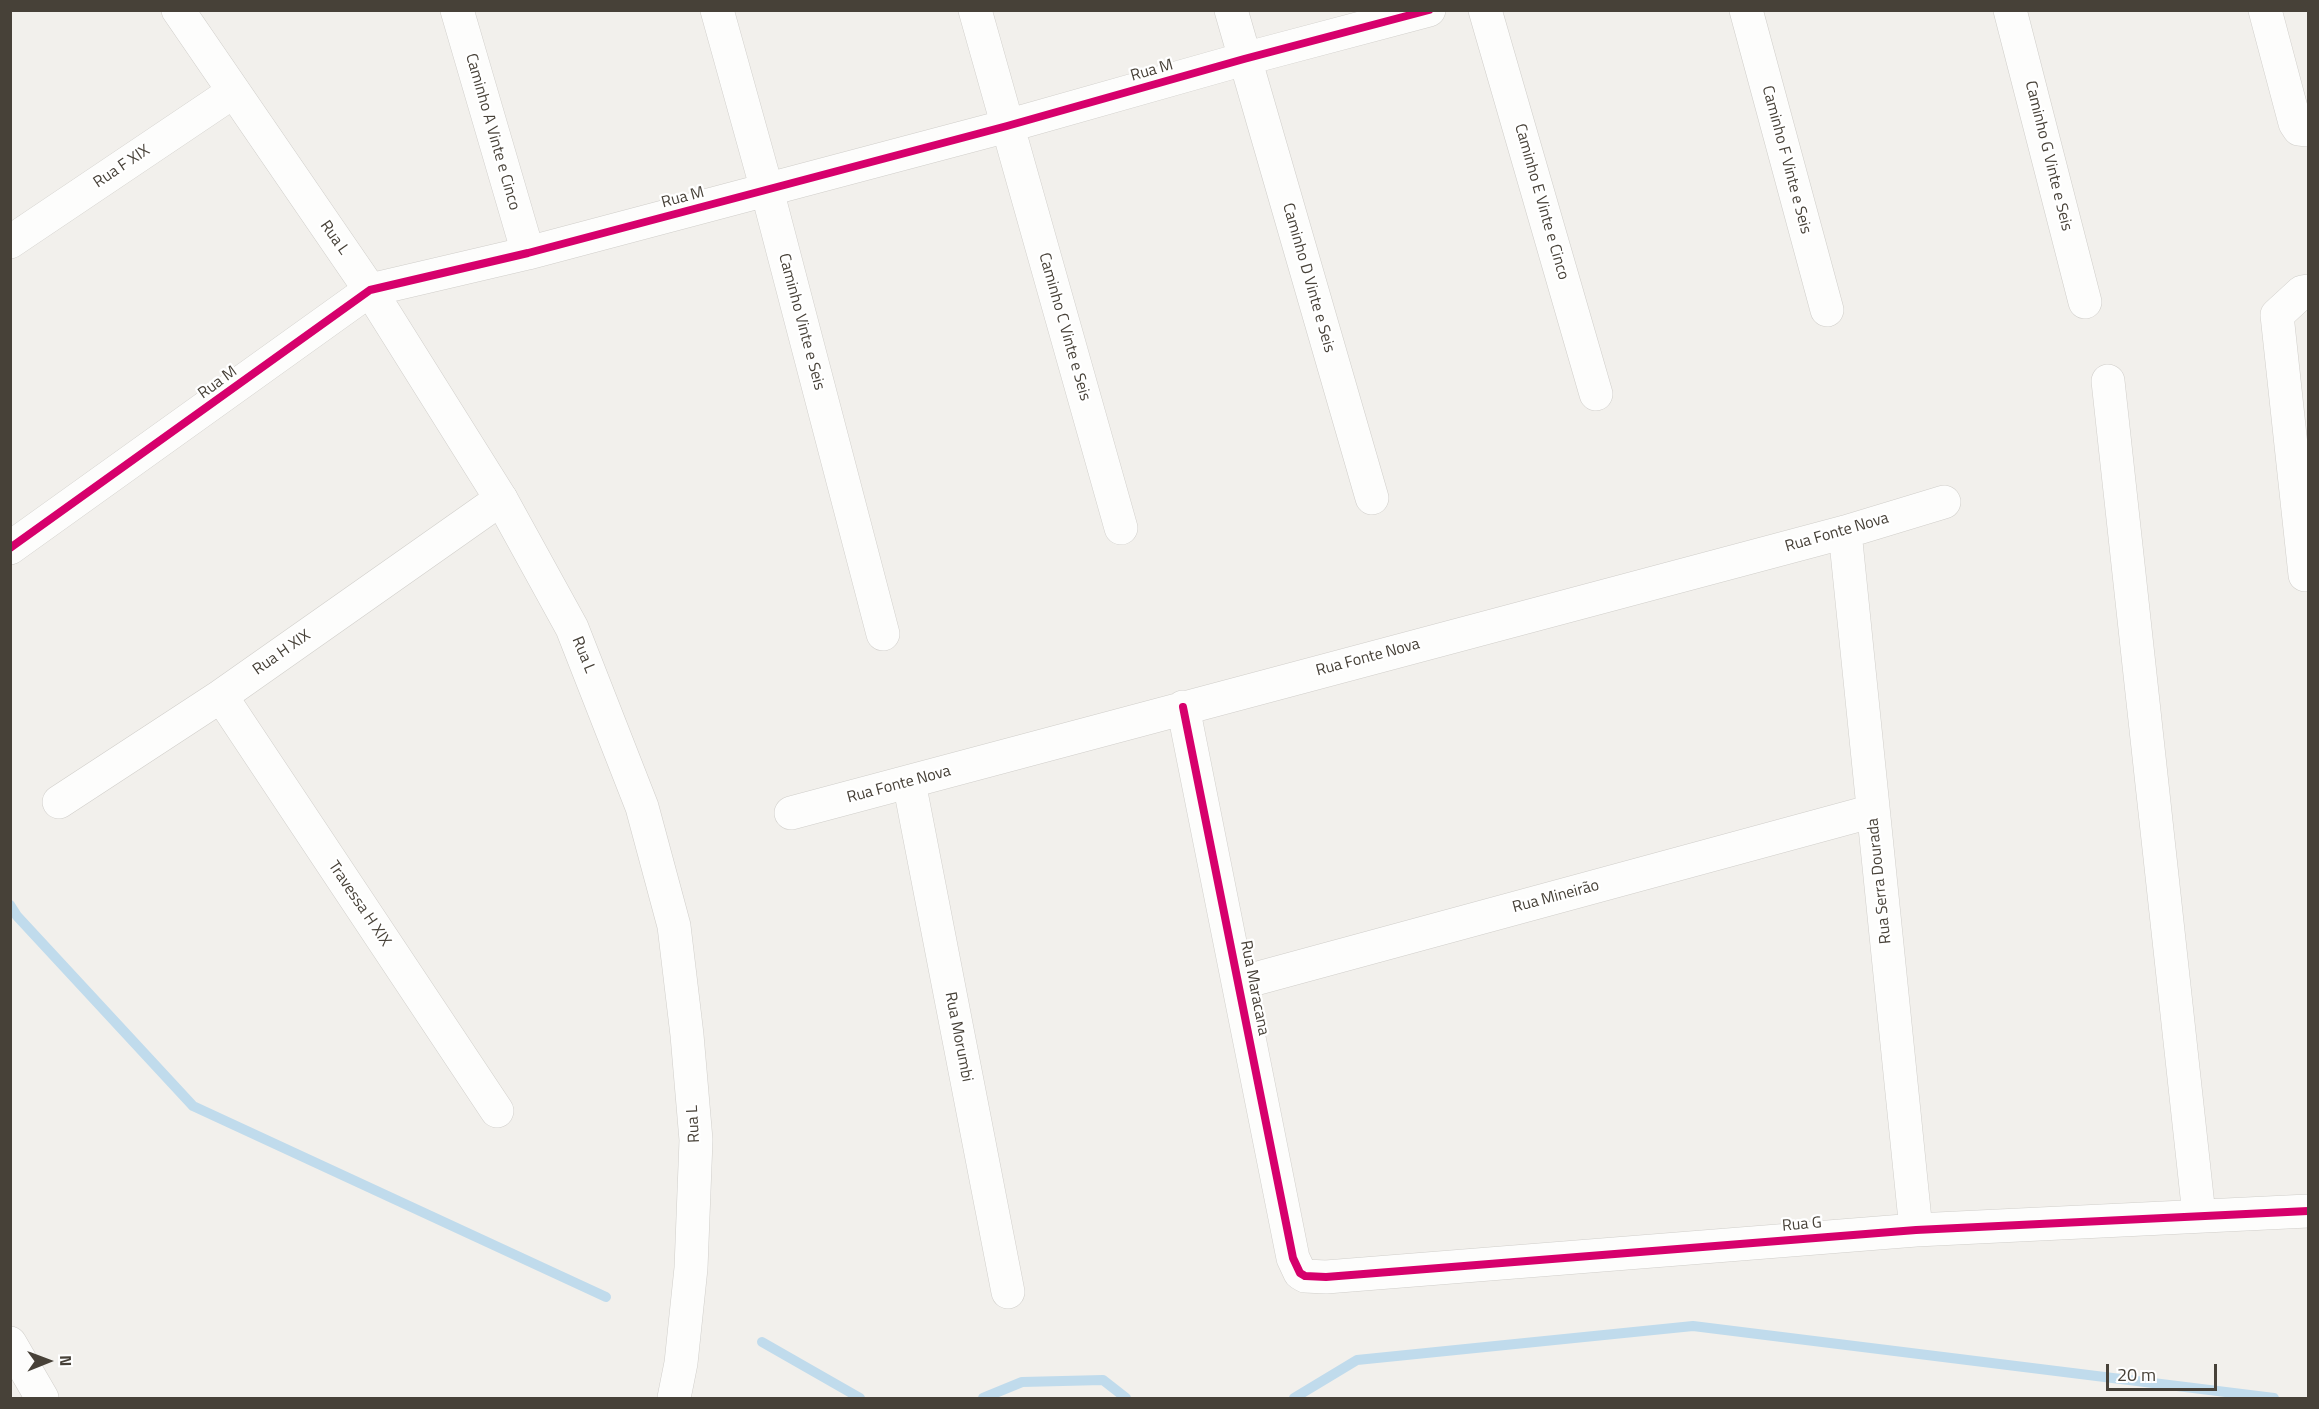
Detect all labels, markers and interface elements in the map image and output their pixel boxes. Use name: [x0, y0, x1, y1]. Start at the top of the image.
street label: Caminho A Vinte e Cinco: [460, 51, 524, 213]
street label: Rua M: [1129, 56, 1175, 86]
street label: Caminho G Vinte e Seis: [2020, 79, 2076, 233]
street label: Caminho F Vinte e Seis: [1757, 84, 1815, 236]
street label: Caminho E Vinte e Cinco: [1510, 122, 1572, 282]
street label: Rua F XIX: [90, 141, 154, 193]
street label: Rua M: [660, 183, 706, 213]
street label: Caminho D Vinte e Seis: [1277, 201, 1339, 355]
street label: Rua L: [315, 217, 353, 259]
street label: Caminho C Vinte e Seis: [1034, 251, 1094, 403]
street label: Caminho Vinte e Seis: [774, 252, 828, 392]
street label: Rua M: [195, 363, 241, 403]
street label: Rua Fonte Nova: [1783, 509, 1891, 557]
street label: Rua H XIX: [249, 626, 315, 680]
street label: Rua L: [567, 634, 599, 676]
street label: Rua Fonte Nova: [1314, 635, 1422, 681]
street label: Rua Fonte Nova: [845, 762, 953, 808]
street label: Rua Serra Dourada: [1864, 817, 1896, 945]
street label: Travessa H XIX: [323, 858, 395, 950]
street label: Rua Mineirão: [1511, 876, 1601, 918]
street label: Rua Maracana: [1235, 939, 1273, 1037]
street label: Rua Morumbi: [940, 991, 976, 1083]
street label: Rua L: [683, 1105, 705, 1143]
street label: Rua G: [1781, 1214, 1823, 1236]
north arrow: [18, 1331, 78, 1391]
scale bar: [2109, 1352, 2220, 1390]
text: N: [54, 1355, 78, 1366]
text: 20 m: [2117, 1361, 2156, 1388]

